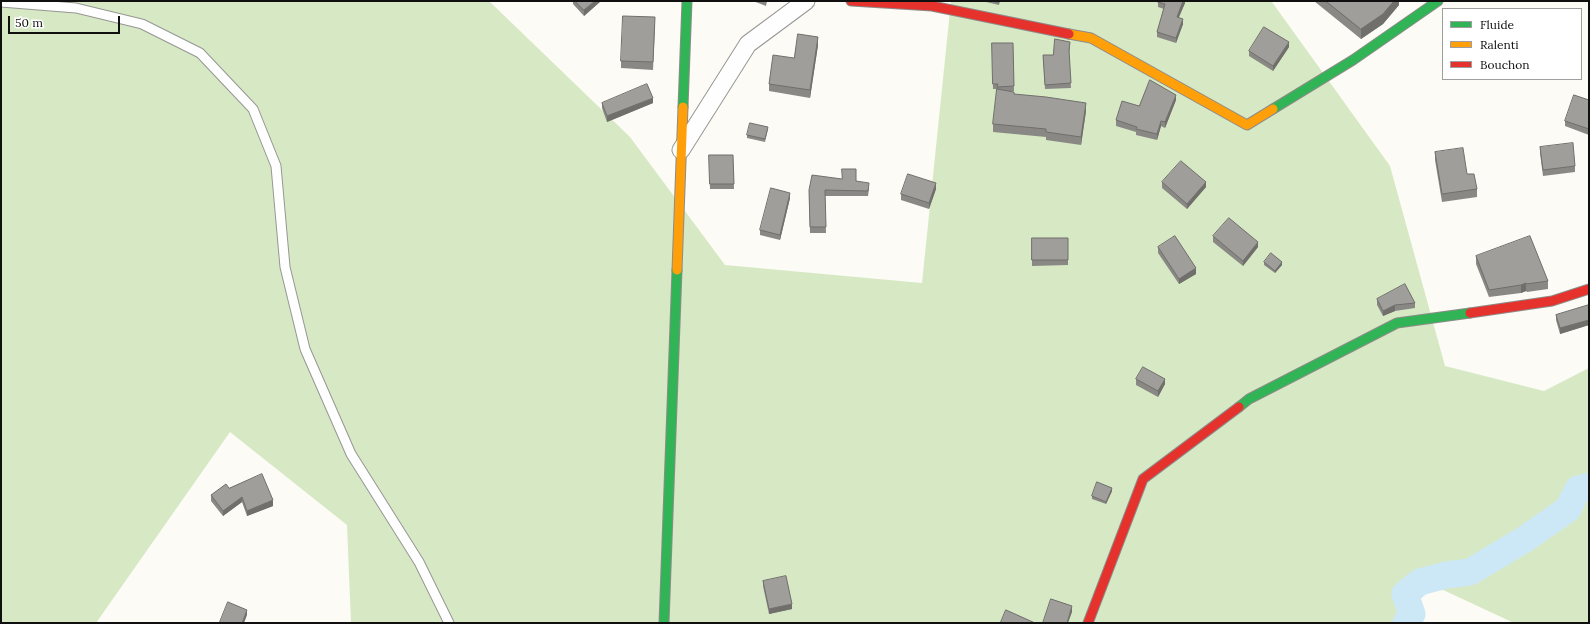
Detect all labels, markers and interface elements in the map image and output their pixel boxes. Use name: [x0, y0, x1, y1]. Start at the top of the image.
scale bar: [10, 8, 122, 34]
legend: [1442, 8, 1582, 80]
text: 50 m: [15, 15, 43, 30]
text: Fluide: [1480, 17, 1514, 32]
text: Ralenti: [1480, 37, 1519, 52]
text: Bouchon: [1480, 57, 1530, 72]

